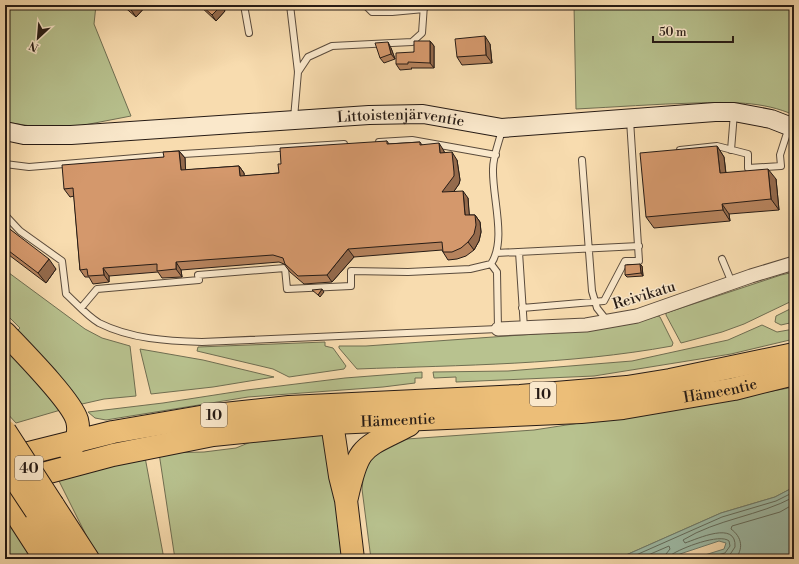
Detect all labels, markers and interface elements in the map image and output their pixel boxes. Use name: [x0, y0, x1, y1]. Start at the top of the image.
north arrow: [18, 18, 58, 58]
scale bar: [653, 18, 733, 44]
text: 50 m: [659, 25, 687, 40]
text: N: [27, 38, 41, 54]
street label: Littoistenjärventie: [336, 105, 466, 131]
street label: Reivikatu: [610, 277, 678, 314]
street label: Hämeentie: [682, 375, 759, 408]
road number: 10: [530, 382, 556, 406]
road number: 10: [201, 403, 227, 427]
street label: Hämeentie: [360, 409, 436, 432]
road number: 40: [15, 456, 43, 480]

